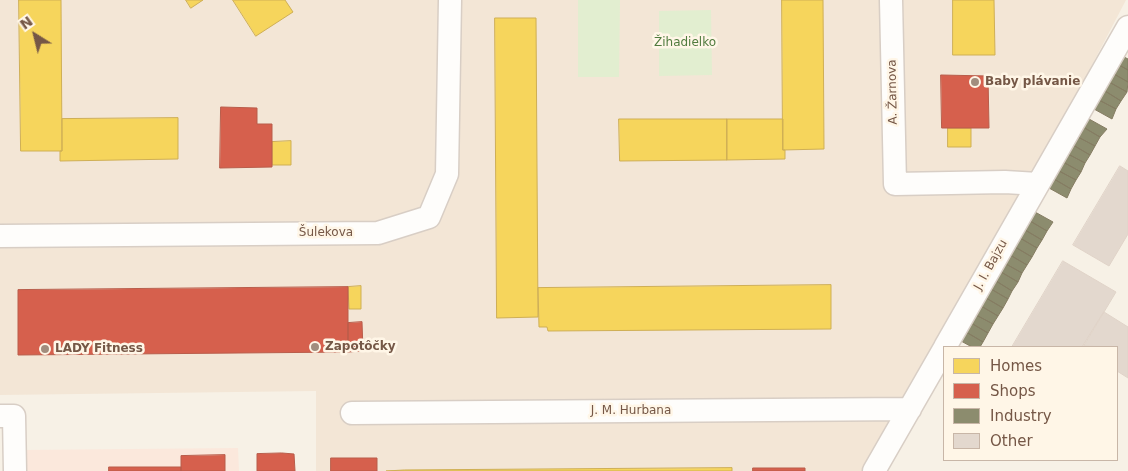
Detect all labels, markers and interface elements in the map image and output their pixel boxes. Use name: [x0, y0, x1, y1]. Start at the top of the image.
north arrow: [10, 10, 60, 60]
text: N: [17, 13, 36, 33]
park label: Žihadielko: [654, 36, 716, 50]
street label: A. Žarnova: [885, 59, 901, 125]
place label: Baby plávanie: [985, 75, 1080, 89]
marker: Baby plávanie: [969, 76, 981, 88]
street label: Šulekova: [299, 226, 353, 240]
street label: J. I. Bajzu: [971, 237, 1011, 293]
place label: Zapotôčky: [325, 340, 396, 354]
marker: Zapotôčky: [309, 341, 321, 353]
place label: LADY Fitness: [55, 342, 143, 356]
marker: LADY Fitness: [39, 343, 51, 355]
legend: [943, 346, 1118, 461]
text: Homes: [990, 357, 1042, 375]
text: Shops: [990, 382, 1036, 400]
street label: J. M. Hurbana: [591, 404, 671, 418]
text: Industry: [990, 407, 1052, 425]
text: Other: [990, 432, 1033, 450]

